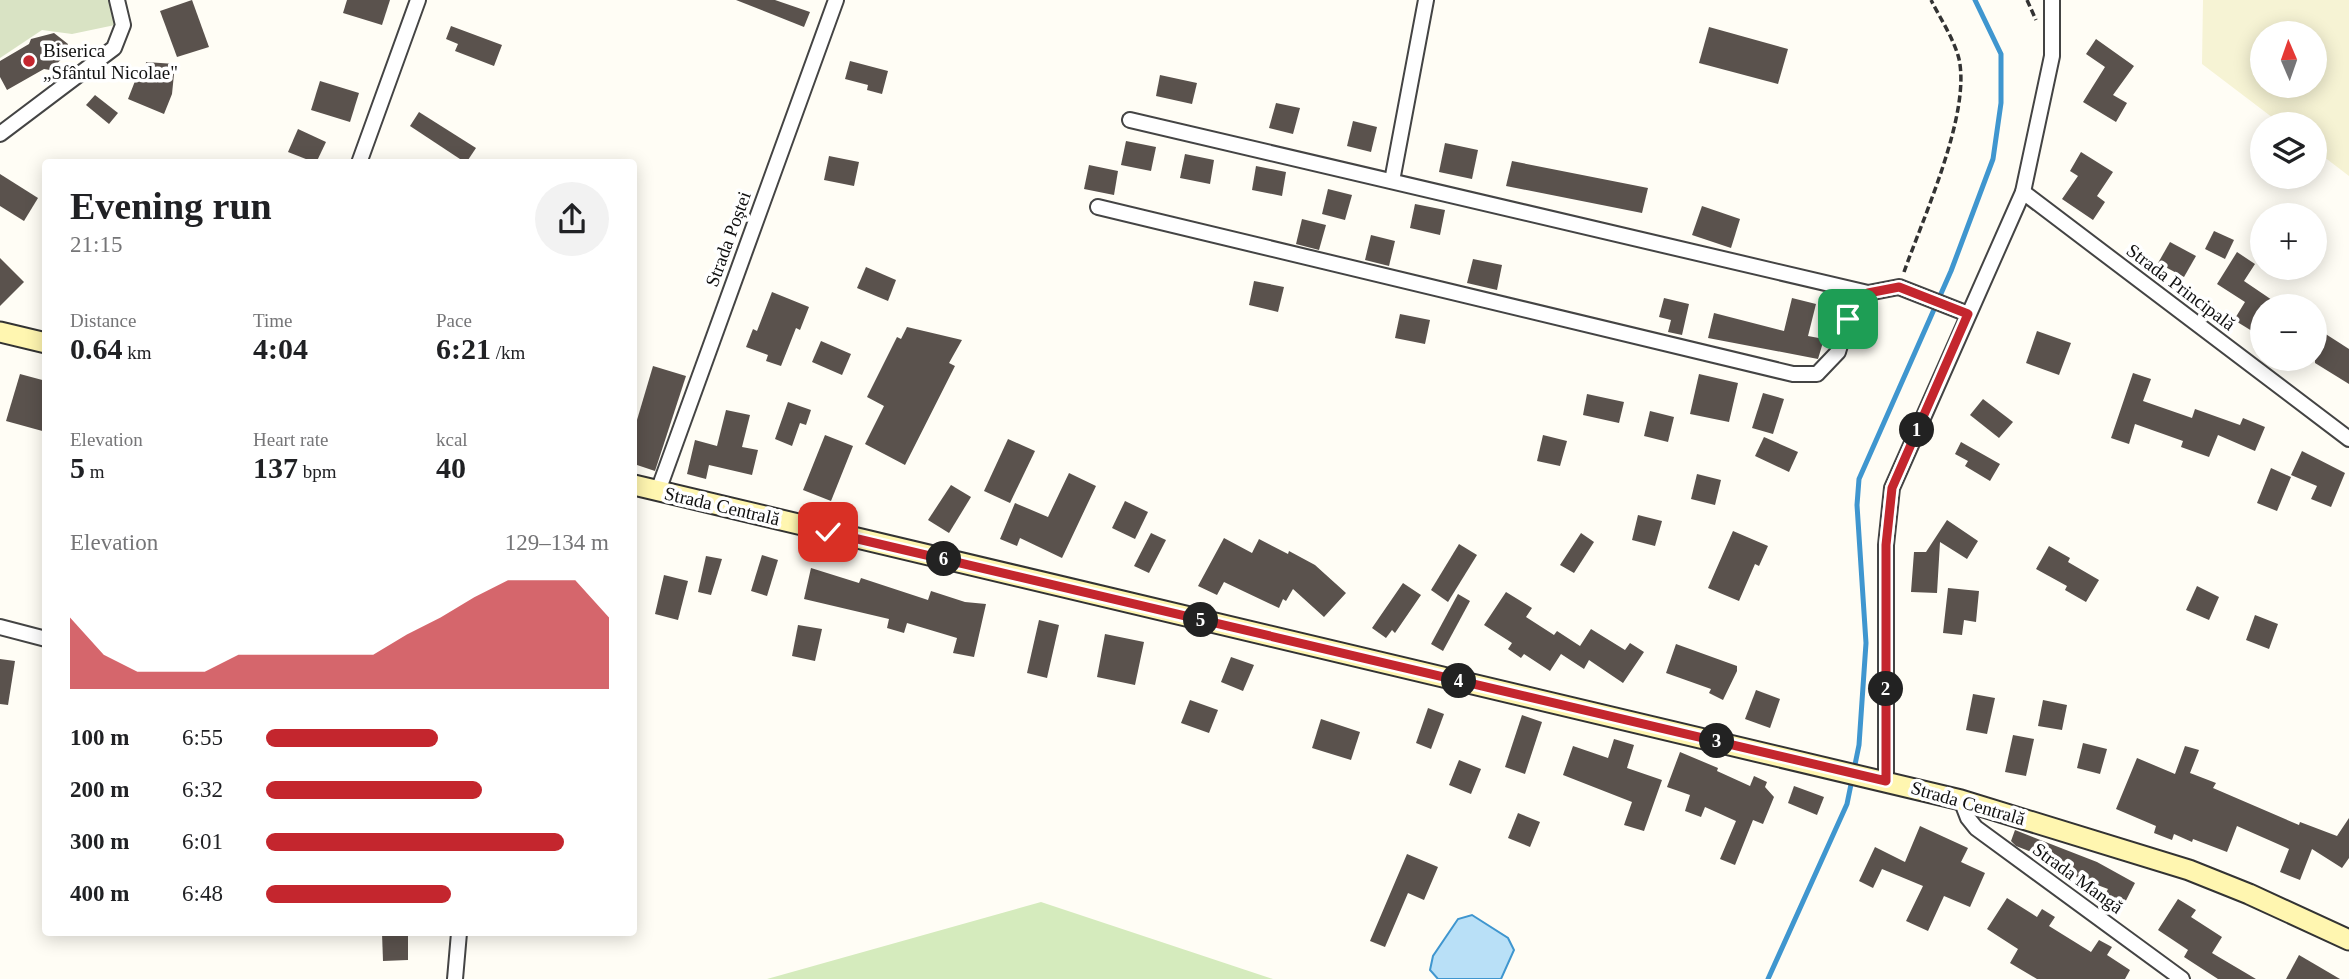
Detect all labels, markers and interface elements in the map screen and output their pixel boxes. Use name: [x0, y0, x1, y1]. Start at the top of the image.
north arrow: [2250, 21, 2328, 98]
map controls: [2250, 21, 2327, 371]
place label: Biserica „Sfântul Nicolae": [43, 40, 178, 83]
marker: Biserica „Sfântul Nicolae": [21, 53, 37, 69]
button: layers: [2250, 112, 2327, 189]
button: share: [535, 182, 609, 256]
text: Evening run: [70, 185, 272, 227]
street label: Strada Poștei: [701, 189, 755, 289]
button: +: [2250, 203, 2327, 280]
text: 21:15: [70, 232, 122, 257]
street label: Strada Principală: [2123, 239, 2240, 335]
pin: [1818, 289, 1878, 349]
button: −: [2250, 294, 2327, 371]
icon: arrive: [1829, 300, 1867, 338]
text: Distance: [70, 310, 136, 331]
text: Time: [253, 310, 292, 331]
text: Pace: [436, 310, 472, 331]
text: 0.64: [70, 332, 123, 365]
text: 4:04: [253, 332, 308, 365]
text: 6:21: [436, 332, 491, 365]
text: km: [123, 342, 152, 363]
text: /km: [491, 342, 525, 363]
pin: 1: [1899, 412, 1934, 448]
text: 1: [1912, 419, 1921, 440]
text: Elevation: [70, 429, 143, 450]
text: Heart rate: [253, 429, 328, 450]
text: kcal: [436, 429, 468, 450]
text: 5: [70, 451, 85, 484]
text: 137: [253, 451, 298, 484]
text: 40: [436, 451, 466, 484]
text: m: [85, 461, 105, 482]
text: bpm: [298, 461, 337, 482]
street label: Strada Centrală: [662, 483, 782, 530]
pin: [798, 502, 858, 562]
icon: check: [809, 513, 847, 551]
text: Elevation: [70, 530, 158, 555]
text: 129–134 m: [505, 530, 609, 555]
pin: 6: [926, 542, 962, 576]
text: 6: [939, 548, 948, 569]
pin: 5: [1184, 602, 1218, 638]
text: 5: [1196, 609, 1205, 630]
pin: 4: [1442, 664, 1476, 698]
text: 4: [1454, 670, 1463, 691]
pin: 2: [1868, 672, 1904, 706]
text: 2: [1881, 678, 1890, 699]
pin: 3: [1700, 724, 1734, 758]
text: 100 m: [70, 725, 129, 750]
text: 6:55: [182, 725, 223, 750]
text: 3: [1712, 730, 1721, 751]
text: 200 m: [70, 777, 129, 802]
text: 6:32: [182, 777, 223, 802]
street label: Strada Centrală: [1909, 777, 2028, 829]
text: 300 m: [70, 829, 129, 854]
text: 6:01: [182, 829, 223, 854]
street label: Strada Mangă: [2029, 838, 2128, 918]
text: 400 m: [70, 881, 129, 906]
text: 6:48: [182, 881, 223, 906]

